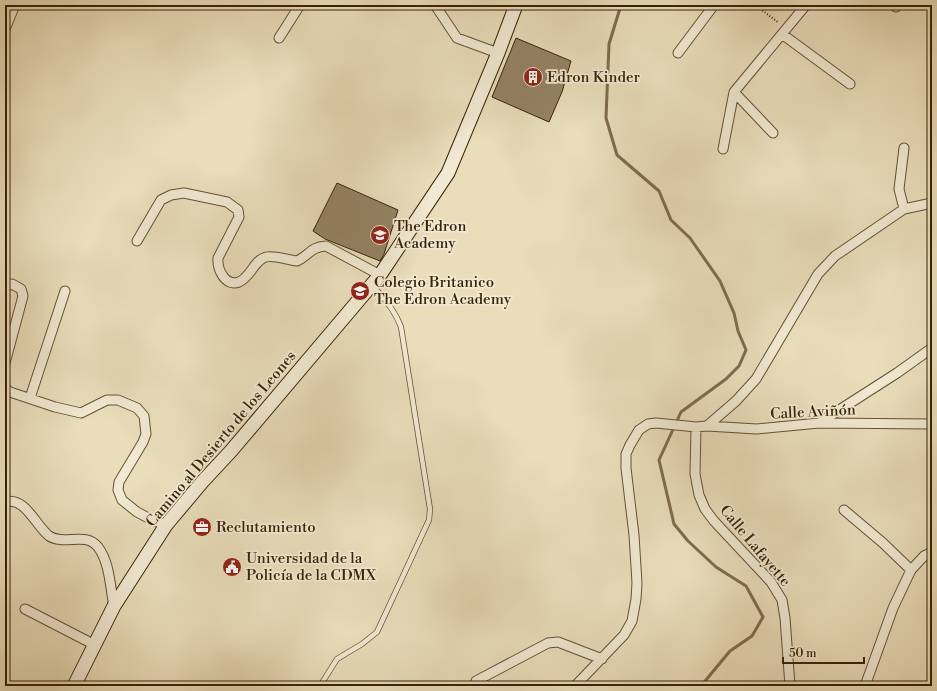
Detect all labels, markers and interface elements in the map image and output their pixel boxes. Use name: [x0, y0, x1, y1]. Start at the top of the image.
building icon: Edron Kinder: [522, 66, 544, 88]
place label: Edron Kinder: [547, 68, 641, 87]
place label: The Edron Academy: [393, 217, 466, 253]
school or university icon: The Edron Academy: [369, 224, 391, 246]
place label: Colegio Britanico The Edron Academy: [374, 273, 512, 309]
school or university icon: Colegio Britanico The Edron Academy: [349, 280, 371, 302]
street label: Camino al Desierto de los Leones: [142, 347, 300, 531]
street label: Calle Aviñón: [770, 400, 856, 424]
street label: Calle Lafayette: [715, 501, 795, 591]
office icon: Reclutamiento: [191, 516, 213, 538]
place label: Reclutamiento: [216, 518, 316, 537]
place label: Universidad de la Policía de la CDMX: [246, 549, 377, 585]
public building icon: Universidad de la Policía de la CDMX: [221, 556, 243, 578]
scale bar: [783, 639, 864, 665]
text: 50 m: [789, 646, 817, 661]

